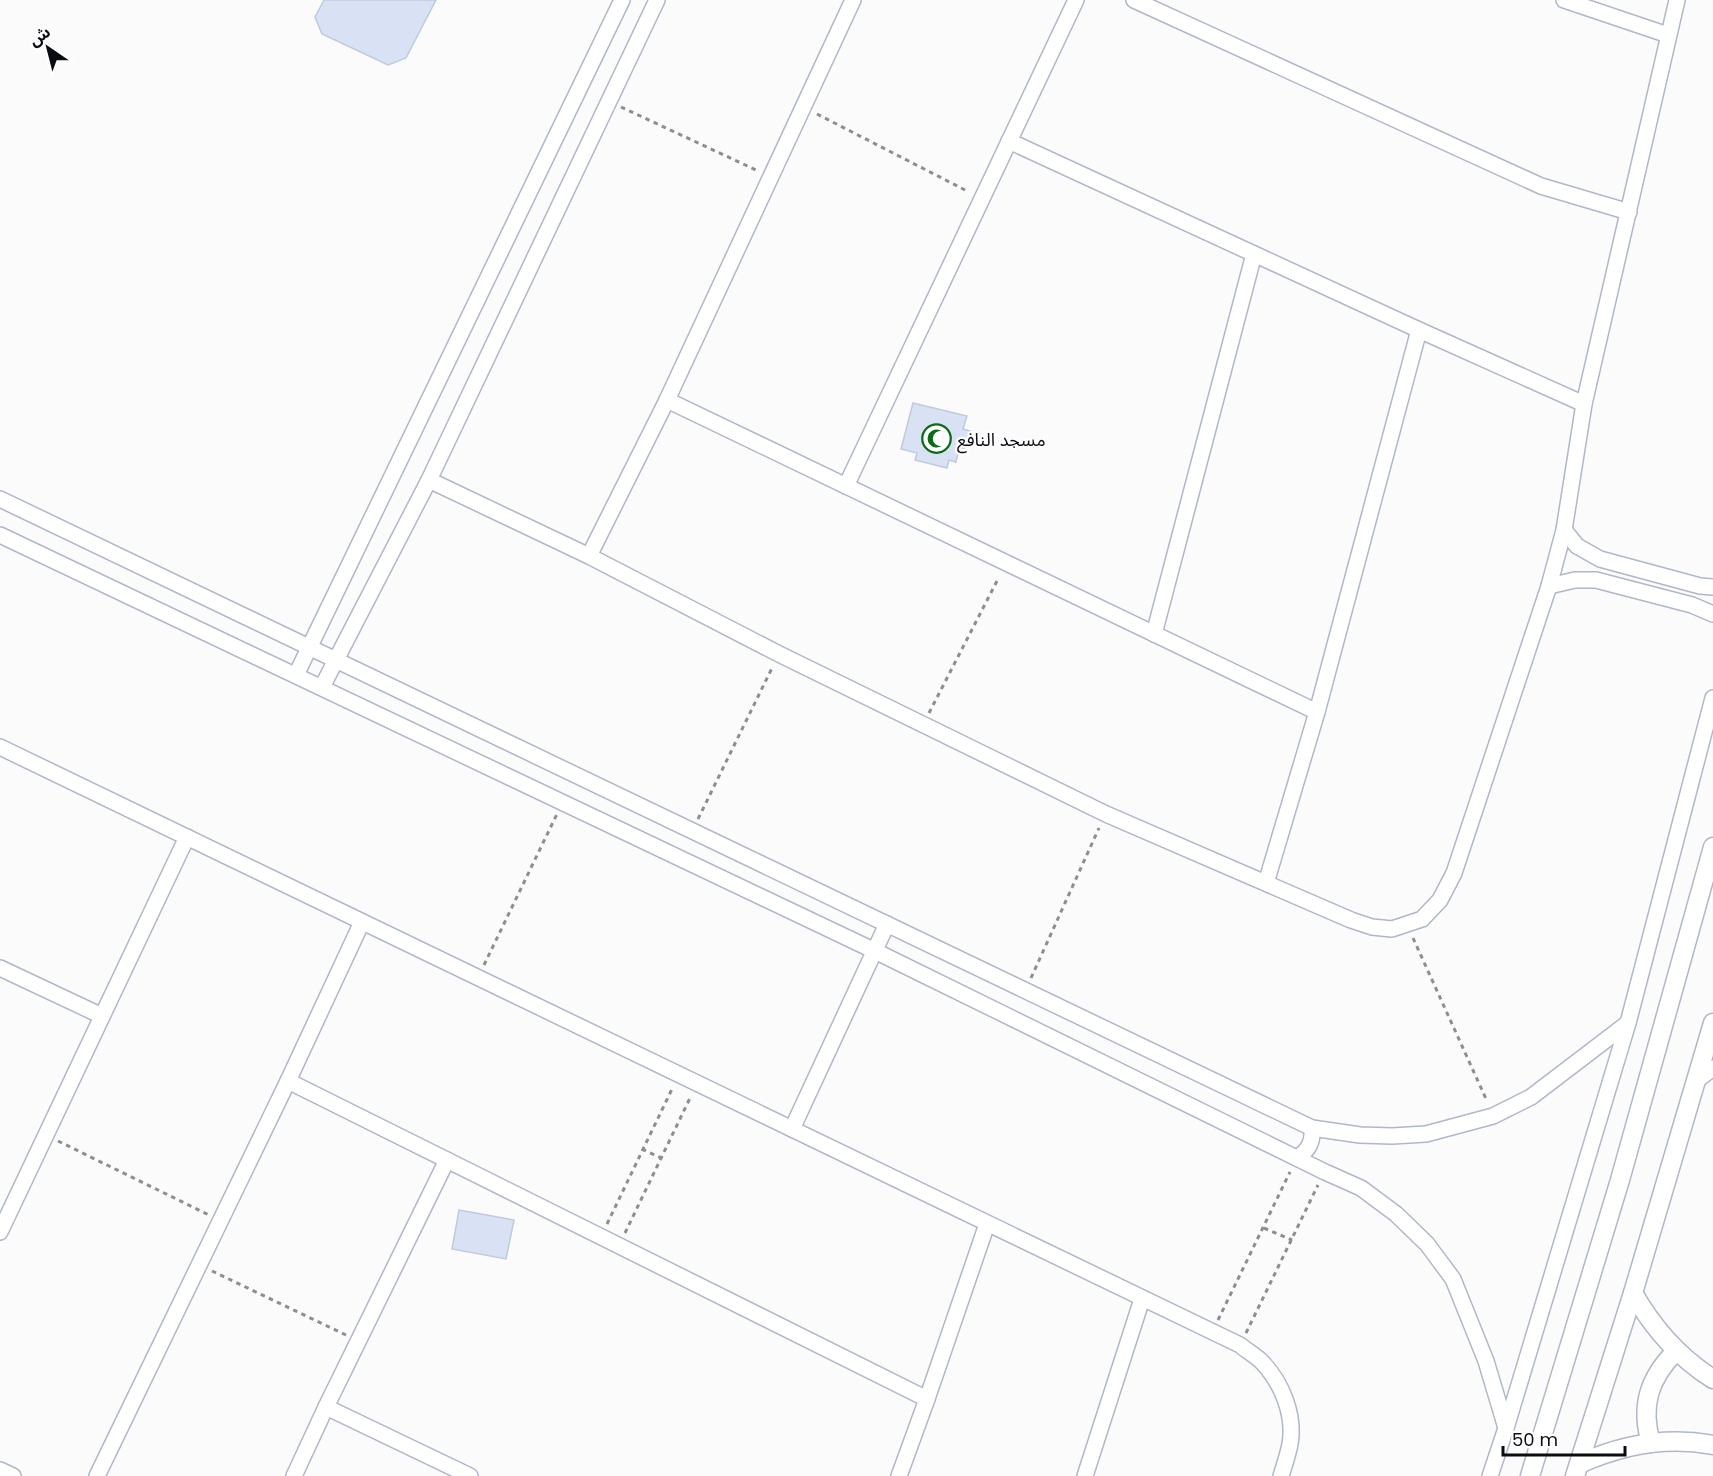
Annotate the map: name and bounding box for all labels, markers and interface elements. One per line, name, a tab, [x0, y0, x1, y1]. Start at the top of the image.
north arrow	[18, 18, 78, 78]
text: ش	[24, 20, 55, 52]
mosque icon: مسجد النافع	[920, 423, 952, 455]
place label: مسجد النافع	[957, 427, 1046, 454]
scale bar	[1503, 1419, 1624, 1457]
text: 50 m	[1512, 1427, 1558, 1452]

